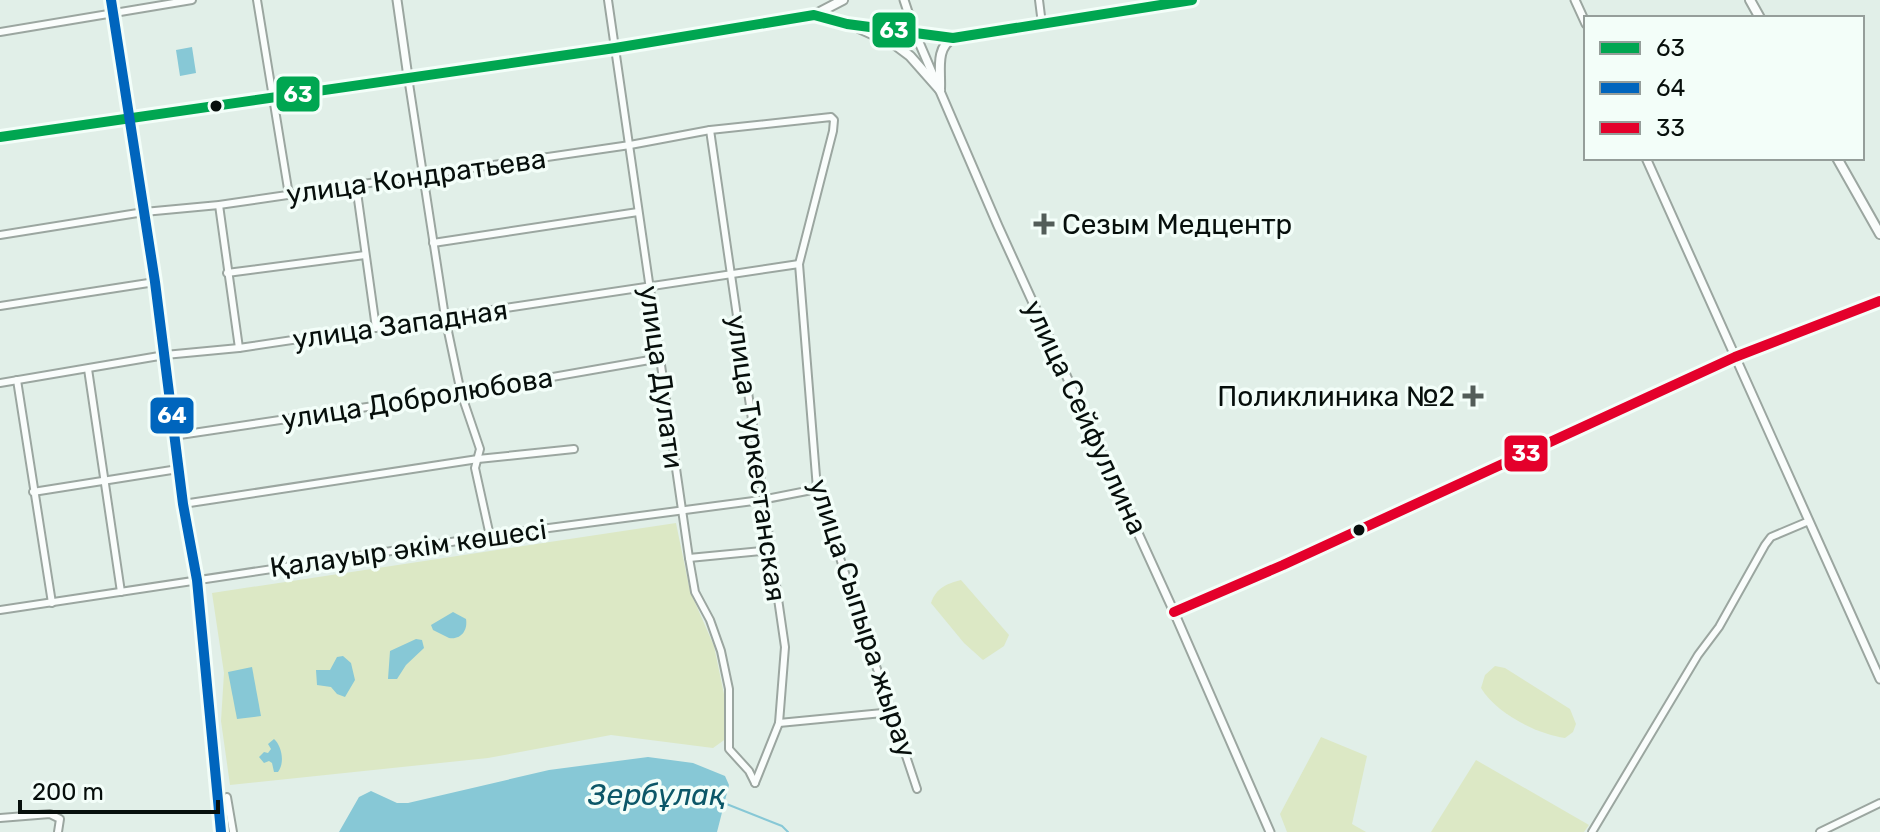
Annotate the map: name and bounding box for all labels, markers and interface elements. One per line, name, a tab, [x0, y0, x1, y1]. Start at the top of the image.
line badge: 63	[871, 11, 917, 49]
legend	[1584, 16, 1864, 160]
text: 63	[880, 17, 908, 44]
text: 63	[1656, 34, 1685, 62]
text: 64	[1656, 74, 1685, 102]
line badge: 63	[275, 75, 321, 113]
text: 63	[284, 81, 312, 108]
unlabelled marker	[208, 98, 224, 114]
text: 33	[1656, 114, 1685, 142]
street label: улица Кондратьева	[284, 142, 548, 211]
place label: Сезым Медцентр	[1062, 208, 1292, 241]
marker: Сезым Медцентр	[1033, 213, 1055, 235]
street label: улица Дулати	[632, 283, 691, 471]
street label: улица Западная	[290, 293, 510, 356]
street label: улица Сейфуллина	[1017, 295, 1154, 540]
street label: улица Туркестанская	[720, 313, 793, 604]
street label: улица Добролюбова	[279, 361, 555, 436]
place label: Поликлиника №2	[1217, 380, 1455, 413]
marker: Поликлиника №2	[1462, 385, 1484, 407]
line badge: 64	[149, 396, 195, 435]
text: 64	[157, 402, 187, 429]
line badge: 33	[1503, 434, 1549, 473]
text: 33	[1512, 440, 1541, 467]
street label: улица Сыпыра жырау	[802, 475, 923, 762]
street label: Қалауыр әкім көшесі	[268, 513, 549, 584]
unlabelled marker	[1351, 522, 1367, 538]
scale bar	[20, 764, 218, 814]
water label: Зербұлақ	[587, 777, 726, 813]
text: 200 m	[32, 778, 104, 806]

